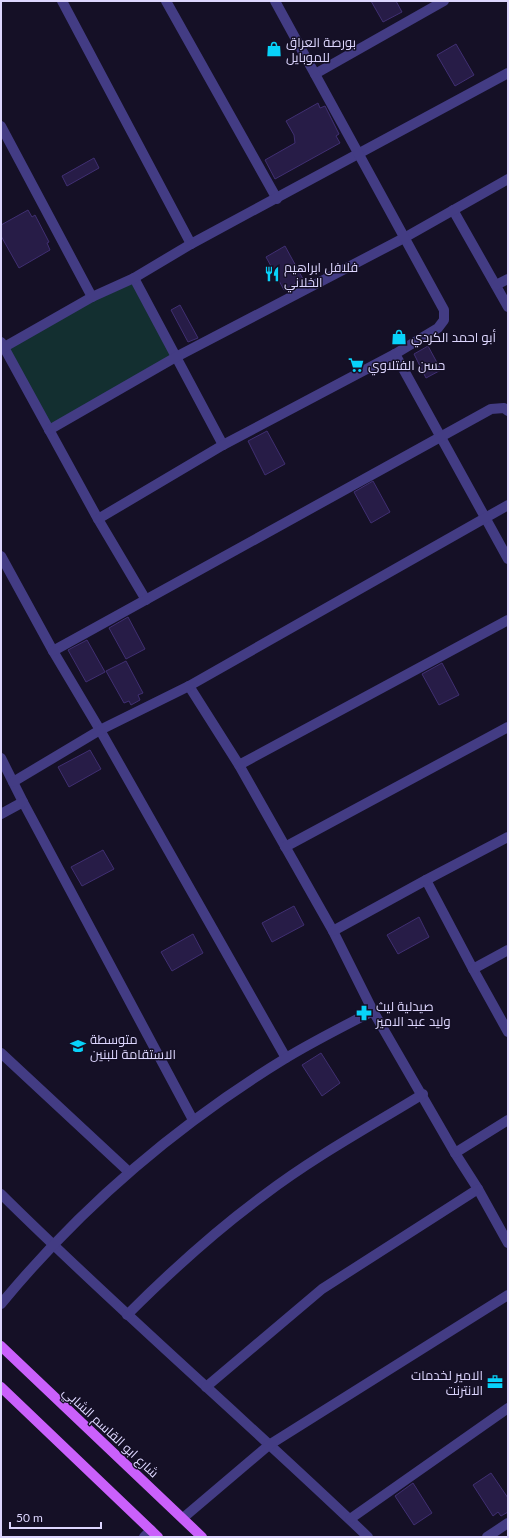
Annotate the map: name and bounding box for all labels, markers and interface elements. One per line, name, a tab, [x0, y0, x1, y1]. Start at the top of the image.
place label: بورصة العراق للموبايل	[286, 34, 356, 65]
shop icon: بورصة العراق للموبايل	[265, 40, 283, 58]
place label: فلافل ابراهيم الخلاني	[284, 259, 358, 293]
restaurant icon: فلافل ابراهيم الخلاني	[263, 265, 281, 283]
shop icon: أبو احمد الكردي	[390, 328, 408, 346]
place label: أبو احمد الكردي	[411, 329, 497, 348]
supermarket icon: حسن الفتلاوي	[347, 356, 365, 374]
place label: حسن الفتلاوي	[368, 357, 445, 376]
place label: صيدلية ليث وليد عبد الامير	[375, 998, 451, 1029]
pharmacy icon: صيدلية ليث وليد عبد الامير	[355, 1004, 373, 1022]
place label: متوسطة الاستقامة للبنين	[90, 1031, 176, 1062]
school or university icon: متوسطة الاستقامة للبنين	[69, 1037, 87, 1055]
place label: الامير لخدمات الانترنت	[411, 1367, 483, 1398]
office icon: الامير لخدمات الانترنت	[486, 1373, 504, 1391]
street label: شارع ابو القاسم الشابي	[58, 1383, 162, 1483]
scale bar	[10, 1504, 101, 1530]
text: 50 m	[16, 1510, 43, 1525]

